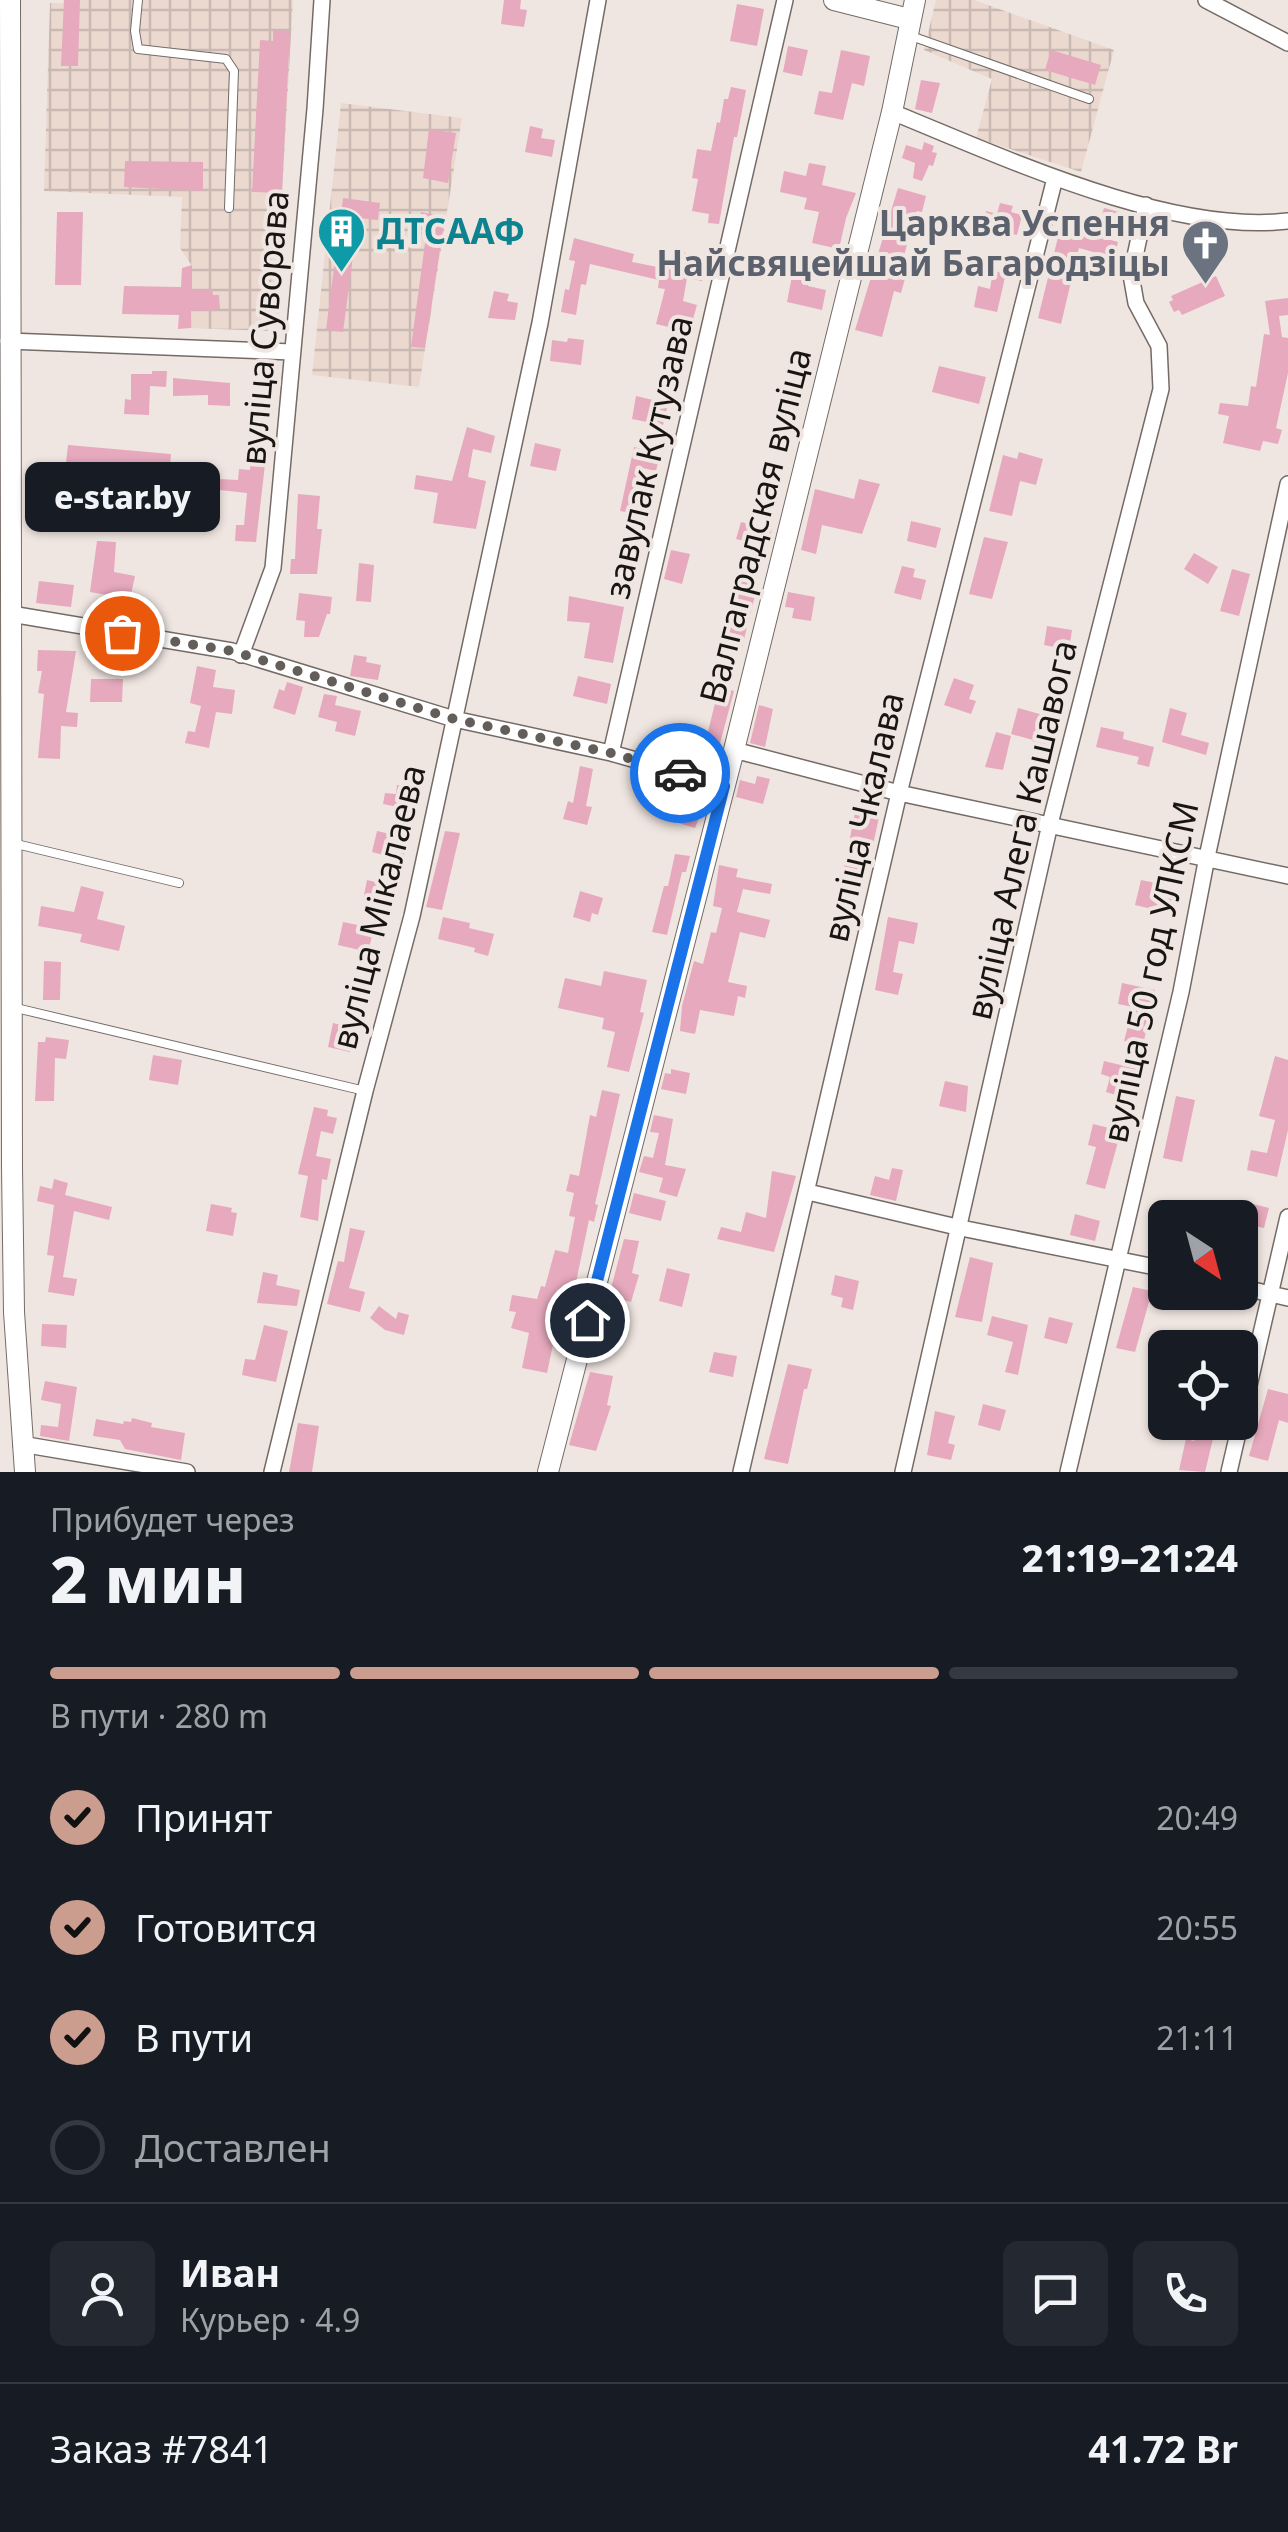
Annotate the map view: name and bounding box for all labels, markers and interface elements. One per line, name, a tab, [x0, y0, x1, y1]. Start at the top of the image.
street label: вуліца Суворава	[228, 188, 299, 467]
place label: Царква Успення Найсвяцейшай Багародзіцы	[656, 199, 1170, 286]
building icon: ДТСААФ	[316, 206, 368, 274]
place label: ДТСААФ	[377, 207, 525, 254]
church icon: Царква Успення Найсвяцейшай Багародзіцы	[1179, 218, 1231, 286]
street label: завулак Кутузава	[592, 311, 703, 603]
street label: Валгаградская вуліца	[688, 343, 821, 708]
callout: e-star.by	[24, 463, 220, 533]
text: e-star.by	[54, 475, 191, 518]
pin	[80, 591, 165, 676]
icon: bag	[95, 606, 150, 661]
street label: вуліца Алега Кашавога	[954, 635, 1087, 1024]
street label: вуліца Чкалава	[811, 687, 914, 946]
courier	[630, 723, 730, 823]
icon: car	[653, 746, 708, 801]
street label: вуліца Мікалаева	[319, 759, 436, 1054]
street label: вуліца 50 год УЛКСМ	[1090, 797, 1209, 1147]
north arrow	[1148, 1200, 1258, 1310]
map controls	[1148, 1200, 1258, 1440]
pin	[545, 1278, 630, 1363]
icon: home	[560, 1293, 615, 1348]
button: locate	[1148, 1330, 1258, 1440]
text: Прибудет через	[50, 1498, 295, 1541]
text: 21:19–21:24	[1022, 1531, 1238, 1583]
text: 2 мин	[50, 1534, 246, 1622]
text: В пути · 280 m	[50, 1694, 268, 1737]
icon: check	[50, 1790, 105, 1845]
text: Принят	[135, 1791, 272, 1843]
text: 20:49	[1156, 1796, 1238, 1839]
icon: check	[50, 1900, 105, 1955]
text: Готовится	[135, 1901, 317, 1953]
text: 20:55	[1156, 1906, 1238, 1949]
icon: check	[50, 2010, 105, 2065]
text: В пути	[135, 2011, 253, 2063]
text: 21:11	[1156, 2016, 1238, 2059]
text: Доставлен	[135, 2121, 331, 2173]
button: person	[50, 2241, 155, 2346]
button: chat	[1003, 2241, 1108, 2346]
button: phone	[1133, 2241, 1238, 2346]
text: Иван	[180, 2246, 280, 2298]
text: Курьер · 4.9	[180, 2298, 360, 2341]
text: Заказ #7841	[50, 2422, 274, 2474]
text: 41.72 Br	[1088, 2422, 1238, 2474]

